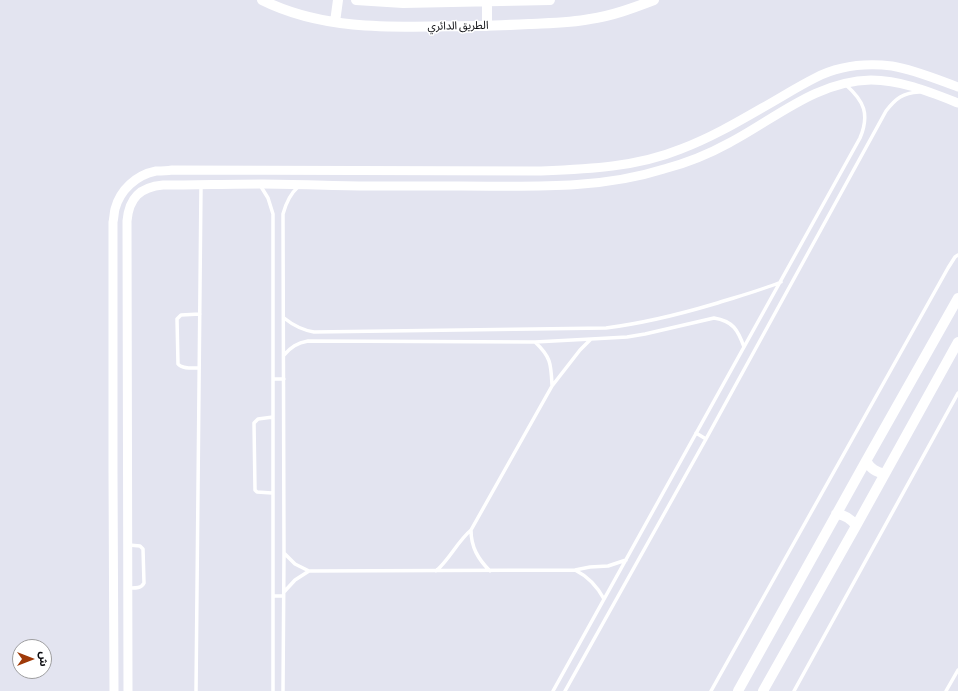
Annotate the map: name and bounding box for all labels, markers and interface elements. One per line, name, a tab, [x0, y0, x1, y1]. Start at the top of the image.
street label: الطريق الدائري	[427, 19, 489, 33]
north arrow	[12, 639, 52, 679]
text: ش	[38, 651, 49, 667]

